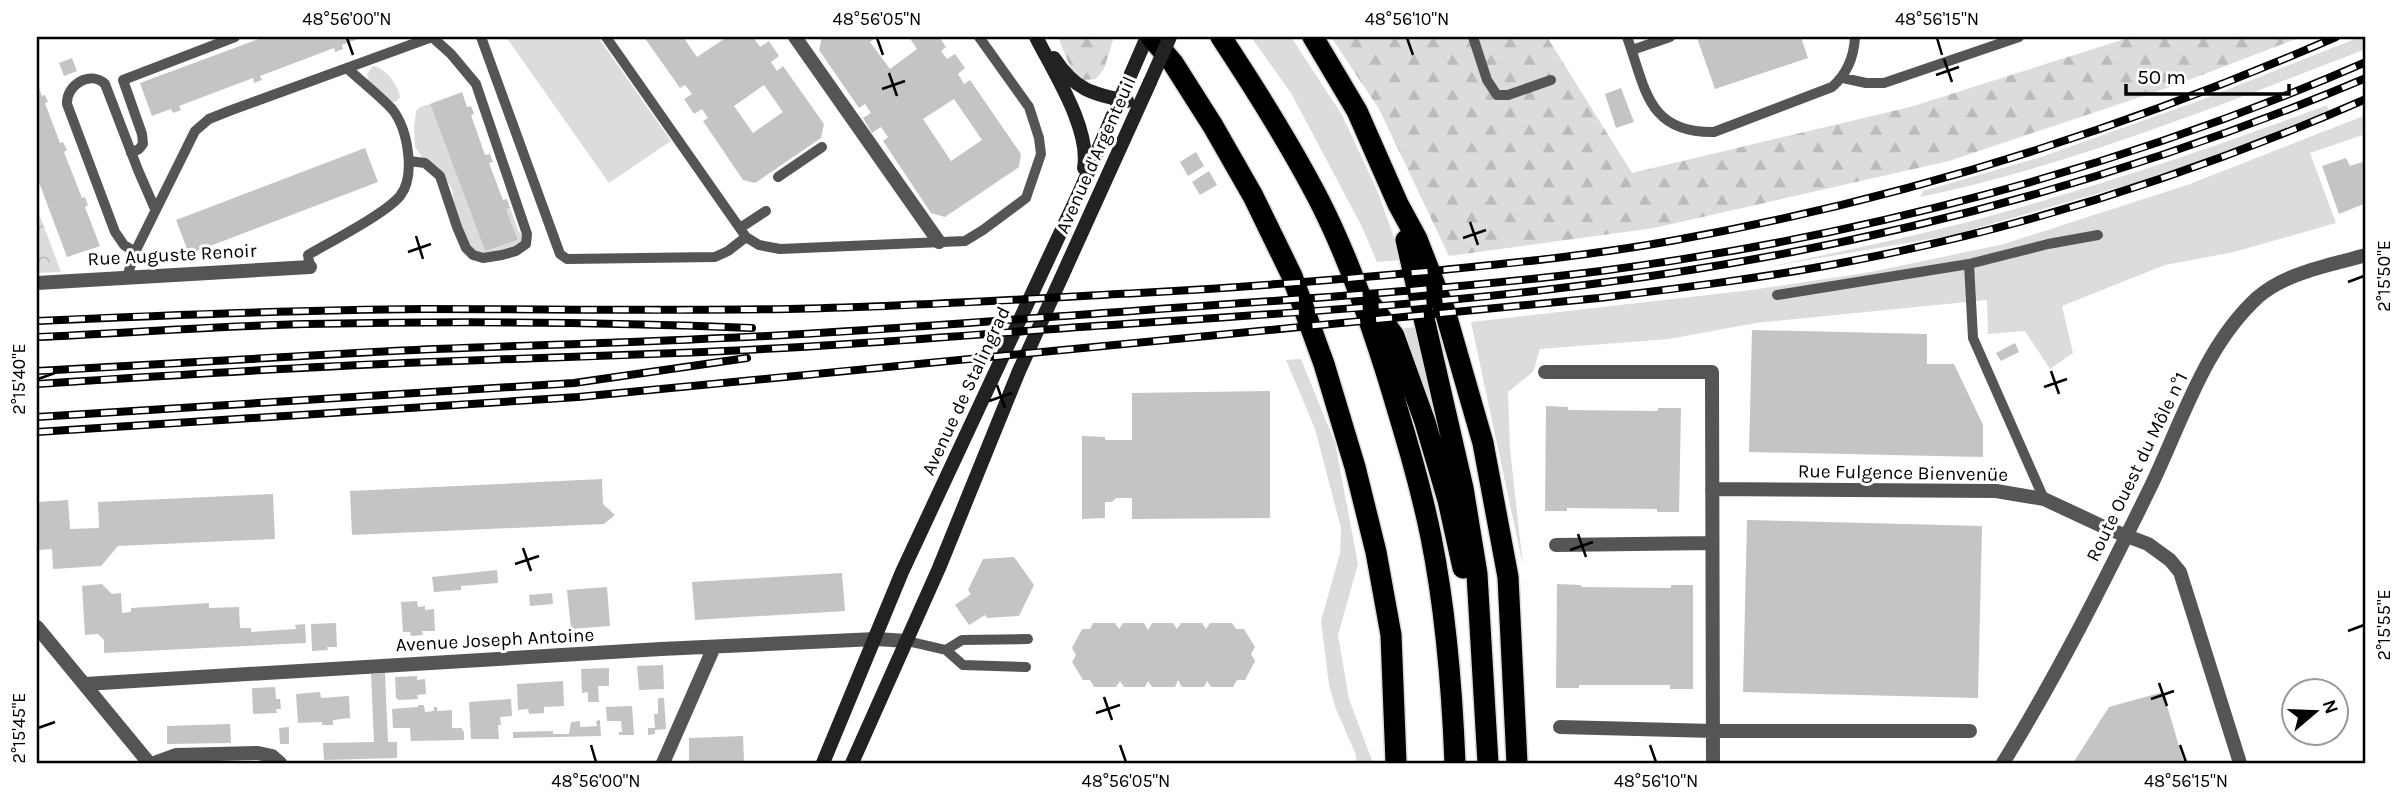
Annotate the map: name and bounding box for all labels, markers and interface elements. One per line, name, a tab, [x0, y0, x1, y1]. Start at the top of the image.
text: 48°56'00"N	[302, 8, 392, 30]
text: 48°56'05"N	[833, 8, 921, 30]
text: 48°56'10"N	[1365, 8, 1449, 30]
text: 48°56'15"N	[1895, 8, 1979, 30]
scale bar	[2126, 52, 2289, 96]
text: 50 m	[2137, 65, 2186, 89]
street label: Avenue d'Argenteuil	[1051, 73, 1141, 237]
street label: Rue Auguste Renoir	[87, 240, 257, 270]
text: 2°15'50"E	[2373, 240, 2395, 312]
street label: Avenue de Stalingrad	[917, 303, 1015, 479]
text: 2°15'40"E	[8, 343, 30, 415]
street label: Route Ouest du Môle n°1	[2082, 369, 2192, 565]
street label: Rue Fulgence Bienvenüe	[1798, 460, 2008, 486]
text: 2°15'55"E	[2373, 589, 2395, 661]
street label: Avenue Joseph Antoine	[395, 624, 595, 656]
north arrow	[2280, 678, 2350, 748]
text: 2°15'45"E	[8, 693, 30, 763]
text: N	[2318, 697, 2343, 717]
text: 48°56'00"N	[551, 770, 641, 792]
text: 48°56'05"N	[1082, 770, 1170, 792]
text: 48°56'10"N	[1614, 770, 1698, 792]
text: 48°56'15"N	[2144, 770, 2228, 792]

